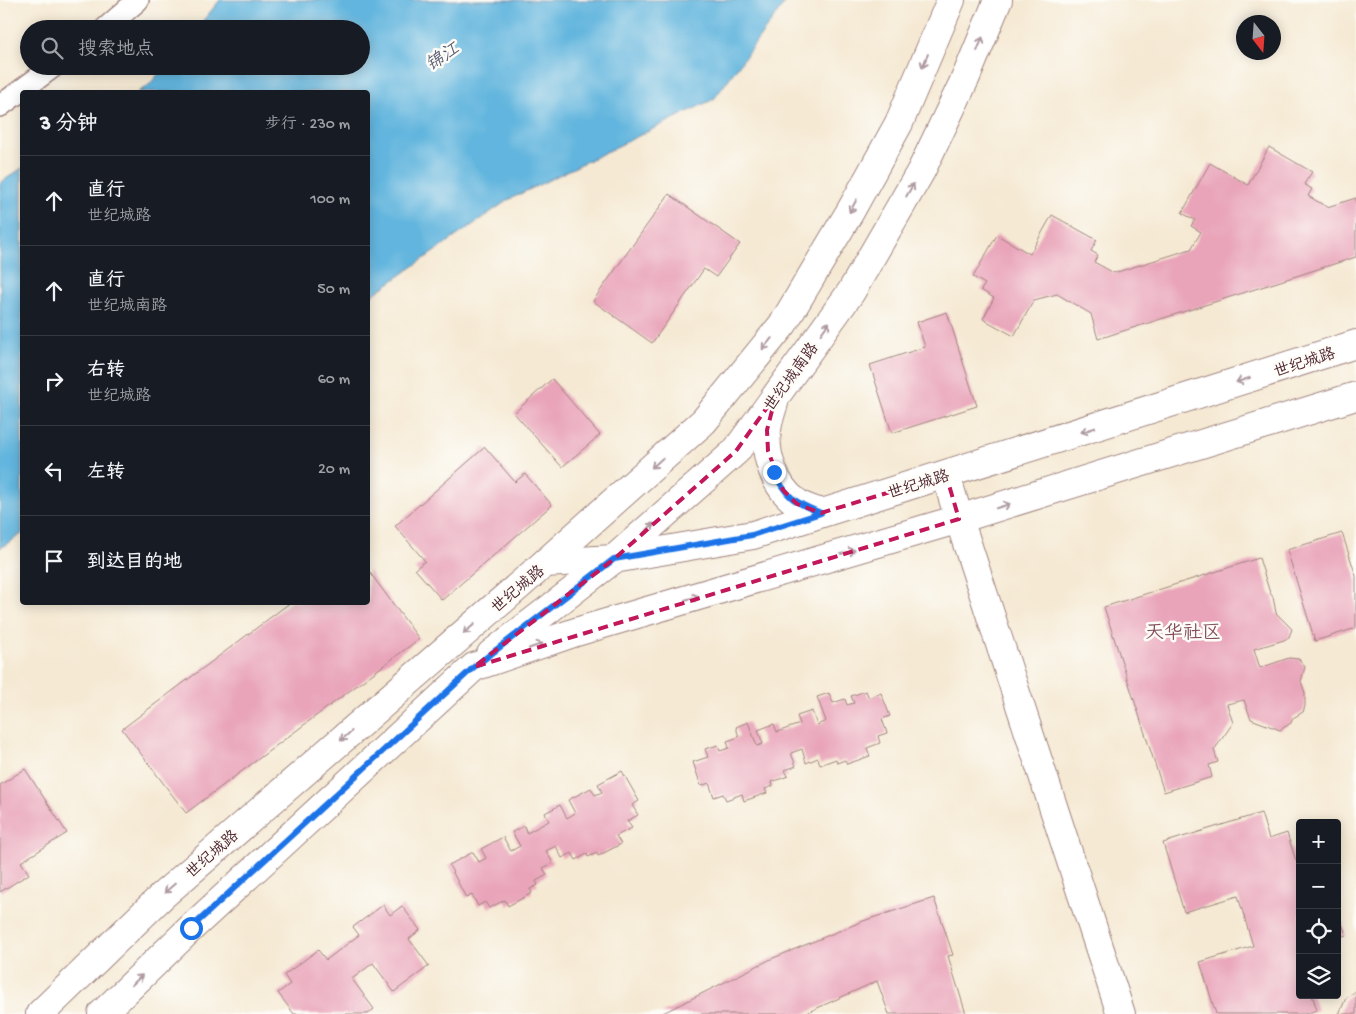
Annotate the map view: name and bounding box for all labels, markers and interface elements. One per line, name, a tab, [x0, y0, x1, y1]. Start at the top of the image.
north arrow	[1236, 15, 1281, 60]
search box	[20, 20, 370, 75]
icon: search	[38, 34, 66, 62]
one-way arrow	[975, 37, 985, 52]
water label: 锦江	[422, 38, 465, 77]
text: 搜索地点	[78, 39, 154, 62]
one-way arrow	[920, 53, 930, 68]
text: 3 分钟	[40, 113, 98, 138]
text: 步行 · 230 m	[265, 116, 350, 135]
text: 直行	[87, 180, 125, 203]
one-way arrow	[905, 184, 915, 198]
icon: ahead	[40, 187, 68, 215]
text: 100 m	[310, 191, 350, 210]
one-way arrow	[848, 199, 858, 214]
text: 世纪城路	[87, 208, 151, 227]
text: 直行	[87, 270, 125, 293]
icon: ahead	[40, 277, 68, 305]
text: 50 m	[317, 281, 350, 300]
text: 世纪城南路	[87, 298, 167, 317]
one-way arrow	[819, 322, 830, 335]
one-way arrow	[761, 337, 772, 350]
street label: 世纪城南路	[760, 339, 824, 416]
street label: 世纪城路	[1271, 344, 1338, 383]
text: 右转	[87, 360, 125, 383]
icon: right	[40, 367, 68, 395]
text: 60 m	[318, 371, 350, 390]
one-way arrow	[1235, 376, 1251, 386]
text: 世纪城路	[87, 388, 151, 407]
one-way arrow	[1080, 425, 1096, 435]
icon: left	[40, 457, 68, 485]
one-way arrow	[650, 457, 663, 469]
text: 20 m	[318, 461, 350, 480]
route end	[763, 461, 786, 484]
text: 左转	[87, 462, 125, 485]
street label: 世纪城路	[885, 466, 952, 505]
one-way arrow	[995, 500, 1011, 510]
one-way arrow	[642, 523, 655, 534]
icon: arrive	[40, 547, 68, 575]
one-way arrow	[839, 547, 855, 557]
text: 到达目的地	[87, 552, 182, 575]
street label: 世纪城路	[487, 561, 550, 619]
one-way arrow	[683, 593, 699, 603]
district label: 天华社区	[1145, 622, 1221, 646]
one-way arrow	[462, 624, 475, 635]
one-way arrow	[528, 641, 544, 650]
one-way arrow	[340, 730, 353, 741]
map controls	[1296, 819, 1341, 999]
button: +	[1296, 819, 1341, 864]
street label: 世纪城路	[182, 826, 244, 884]
button: −	[1296, 864, 1341, 909]
one-way arrow	[164, 882, 177, 894]
button: locate	[1296, 909, 1341, 954]
route start	[180, 917, 203, 940]
button: layers	[1296, 954, 1341, 999]
one-way arrow	[131, 974, 143, 986]

